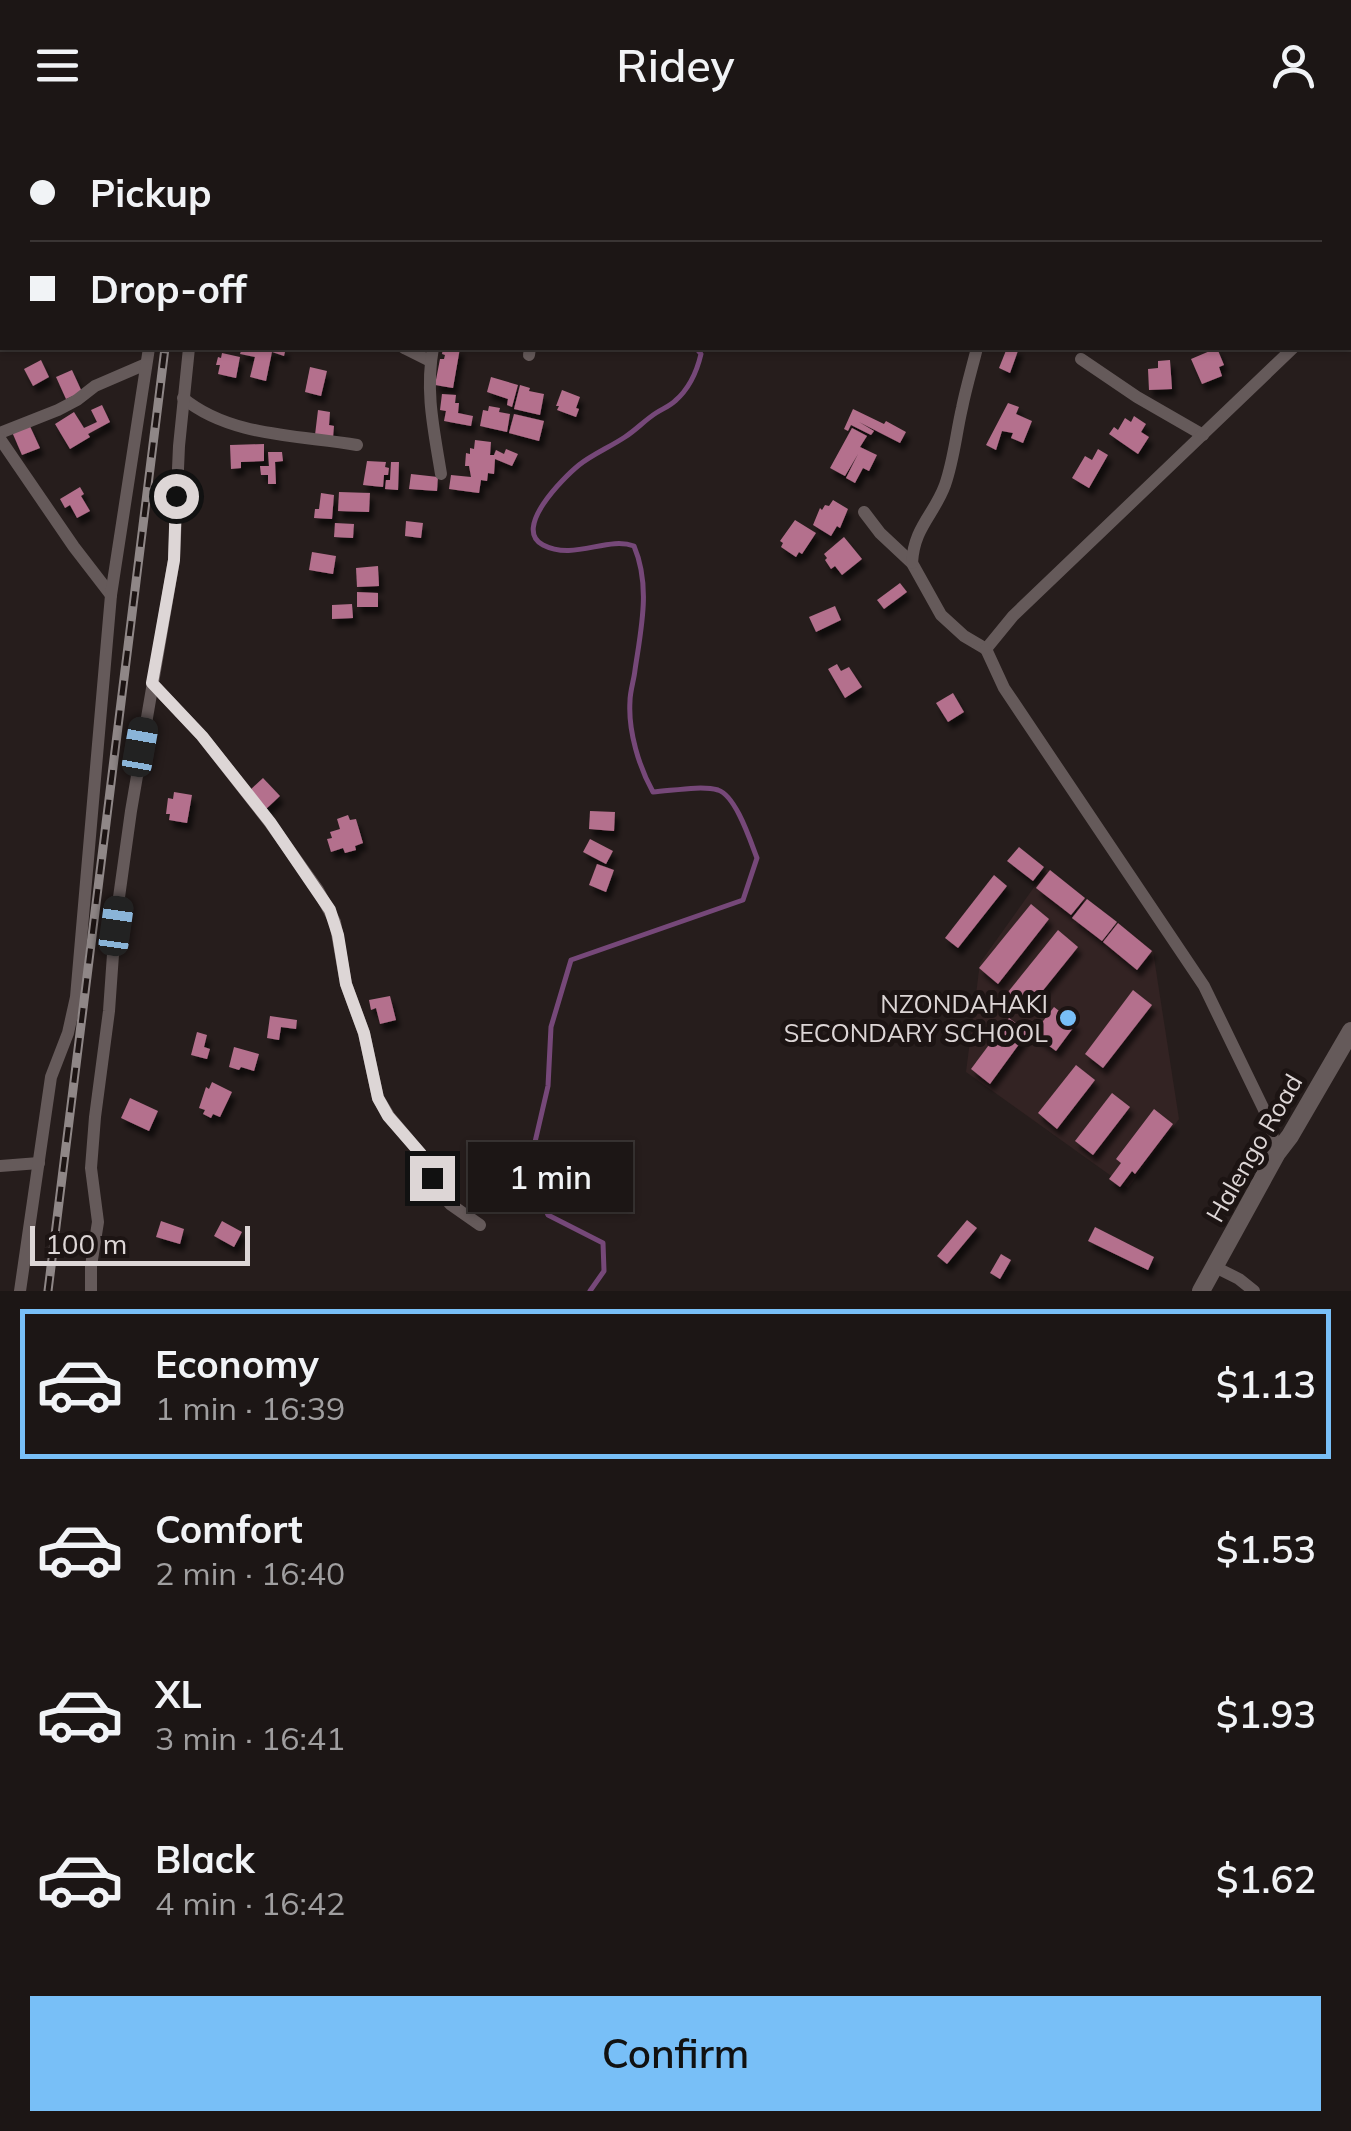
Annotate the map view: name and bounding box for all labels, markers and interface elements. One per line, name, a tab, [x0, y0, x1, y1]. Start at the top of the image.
text: Ridey	[616, 37, 735, 93]
icon: menu	[30, 38, 85, 93]
icon: person	[1266, 38, 1321, 93]
text: Pickup	[90, 169, 212, 217]
text: Drop-off	[90, 265, 247, 313]
route start	[154, 474, 199, 519]
car	[120, 715, 160, 779]
car	[97, 894, 135, 958]
place label: NZONDAHAKI SECONDARY SCHOOL	[784, 988, 1048, 1048]
marker: NZONDAHAKI SECONDARY SCHOOL	[1057, 1007, 1079, 1029]
street label: Halengo Road	[1199, 1068, 1308, 1227]
callout: 1 min	[467, 1143, 632, 1213]
route end	[410, 1156, 455, 1201]
text: 1 min	[509, 1157, 592, 1197]
scale bar	[30, 1221, 250, 1266]
text: 100 m	[45, 1226, 127, 1261]
icon: car	[35, 1339, 125, 1429]
text: Economy	[155, 1340, 319, 1388]
text: $1.13	[1216, 1360, 1316, 1408]
text: 1 min · 16:39	[155, 1388, 345, 1428]
icon: car	[35, 1504, 125, 1594]
text: Comfort	[155, 1505, 303, 1553]
text: $1.53	[1216, 1525, 1316, 1573]
text: 2 min · 16:40	[155, 1553, 345, 1593]
icon: car	[35, 1669, 125, 1759]
text: XL	[155, 1670, 202, 1718]
text: $1.93	[1216, 1690, 1316, 1738]
text: 3 min · 16:41	[155, 1718, 345, 1758]
icon: car	[35, 1834, 125, 1924]
text: Black	[155, 1835, 255, 1883]
text: $1.62	[1216, 1855, 1316, 1903]
text: 4 min · 16:42	[155, 1883, 345, 1923]
button: Confirm	[30, 1996, 1321, 2111]

